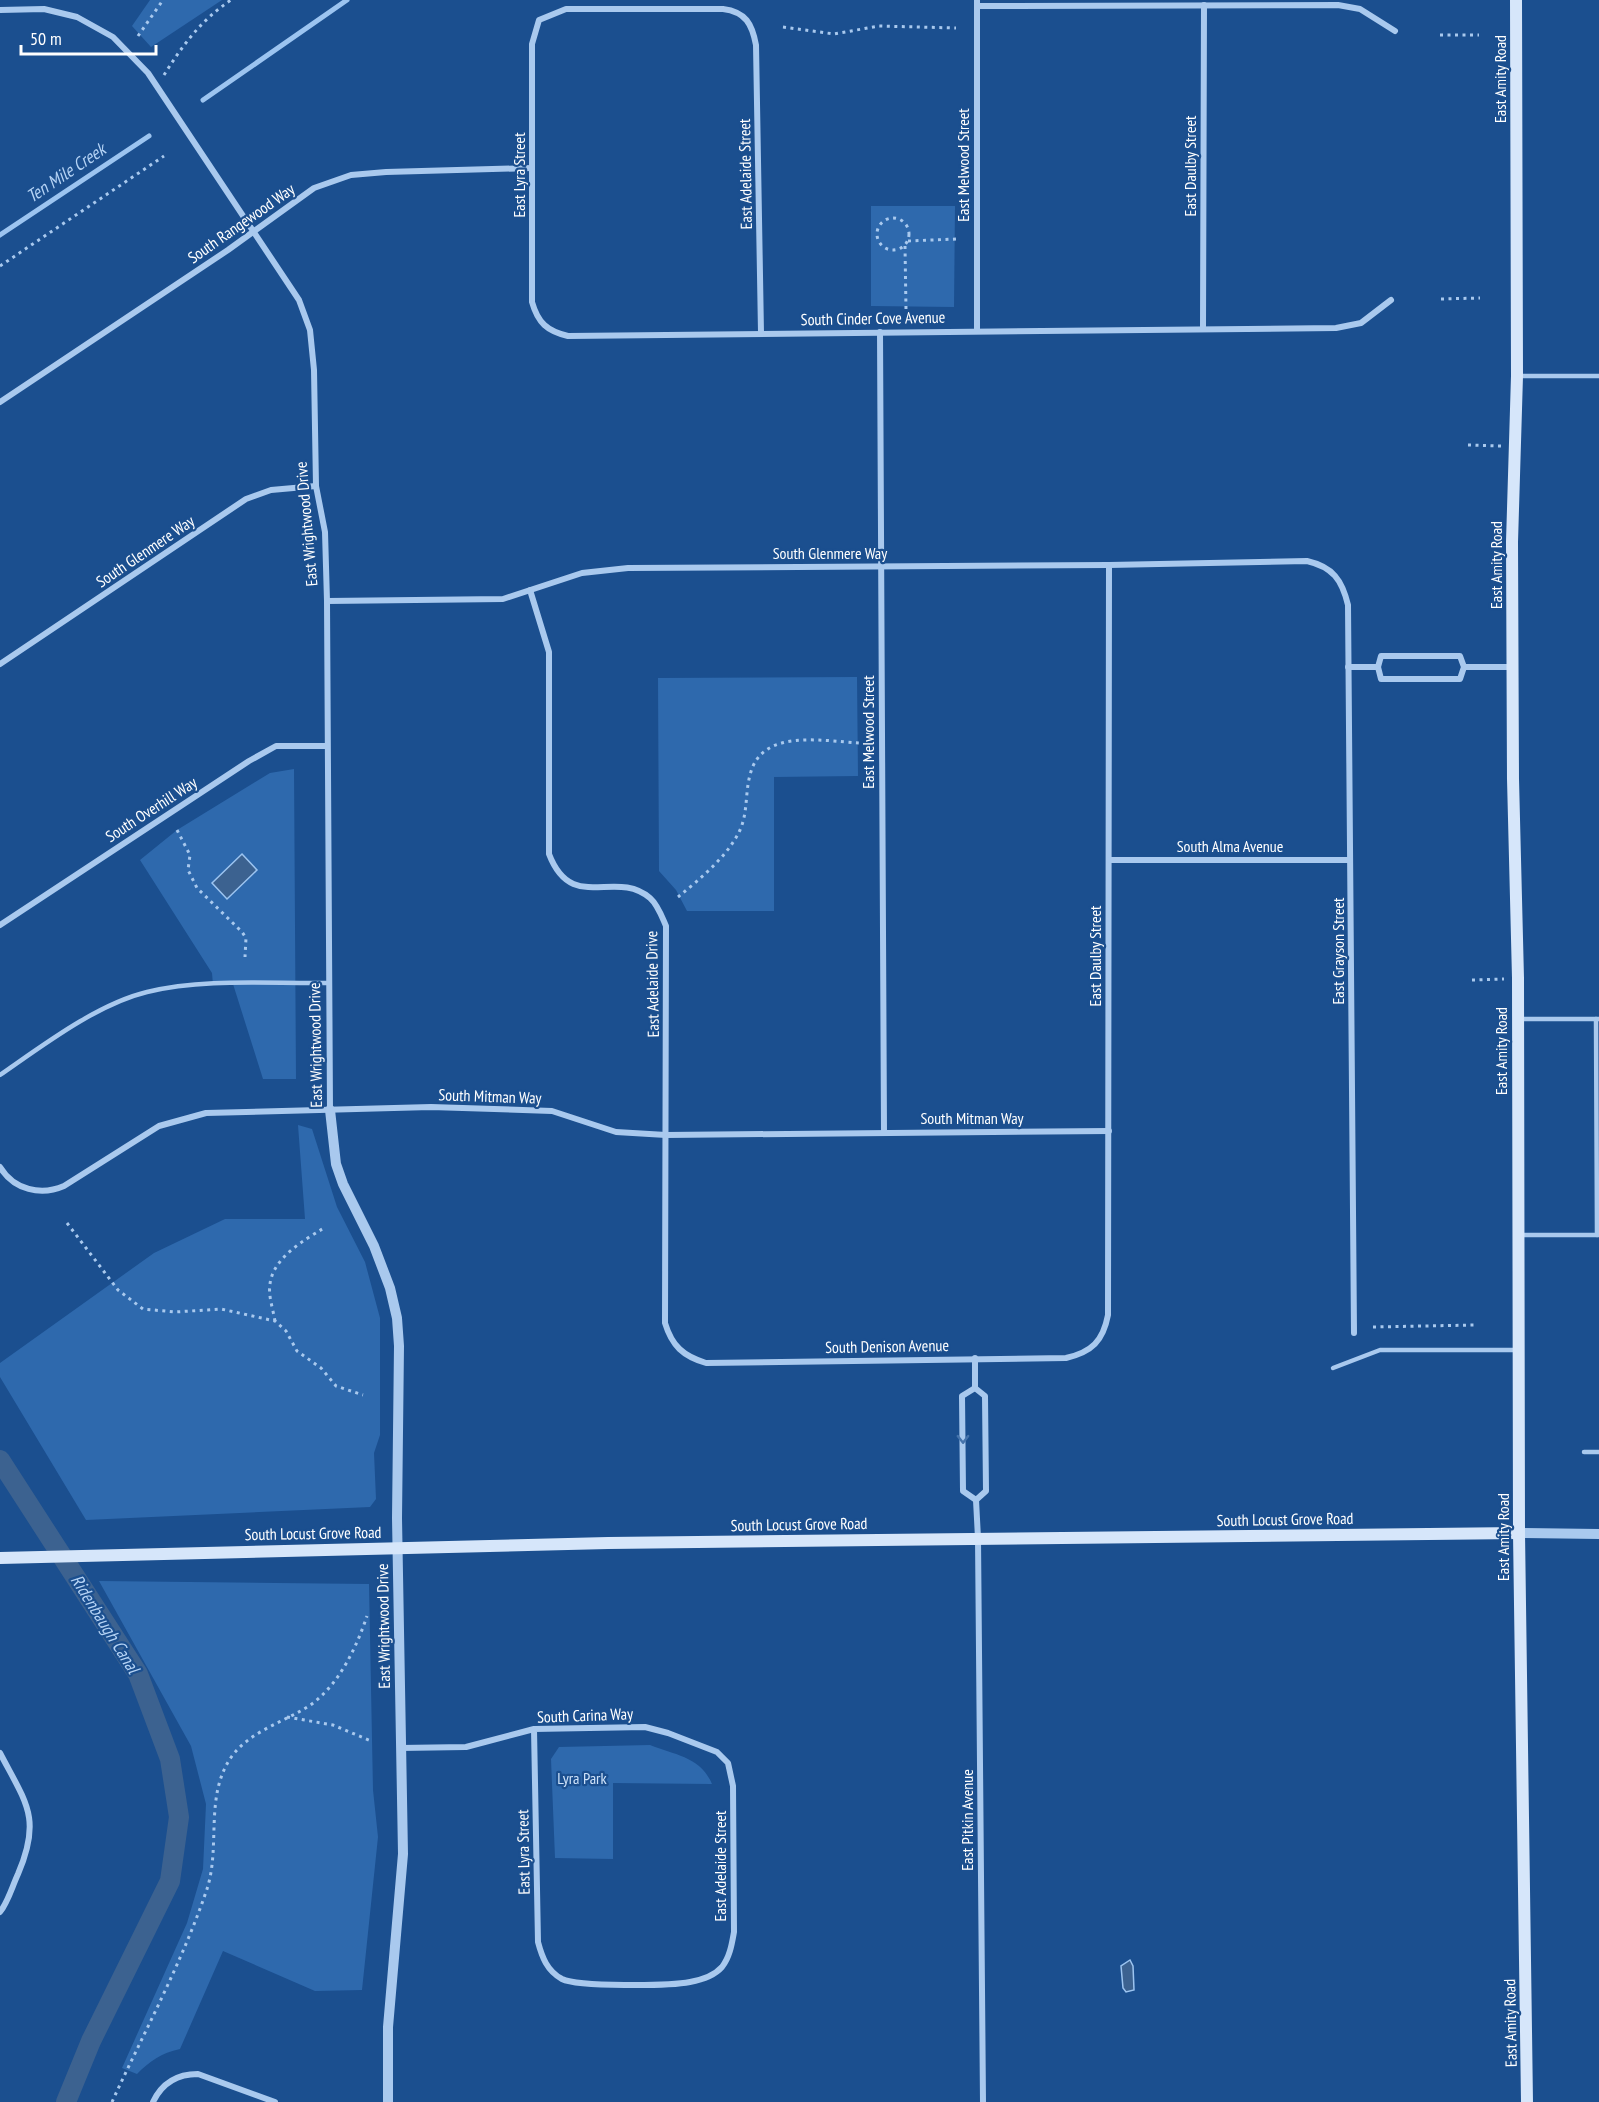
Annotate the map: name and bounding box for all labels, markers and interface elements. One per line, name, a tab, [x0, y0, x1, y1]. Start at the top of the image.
scale bar	[21, 18, 156, 56]
text: 50 m	[30, 27, 62, 50]
street label: East Amity Road	[1490, 35, 1510, 123]
street label: East Melwood Street	[953, 108, 973, 222]
street label: East Daulby Street	[1180, 115, 1200, 216]
street label: East Adelaide Street	[734, 118, 756, 230]
street label: East Lyra Street	[509, 132, 529, 218]
water label: Ten Mile Creek	[22, 137, 111, 208]
street label: South Rangewood Way	[184, 179, 298, 267]
street label: South Cinder Cove Avenue	[801, 307, 945, 329]
street label: East Wrightwood Drive	[291, 461, 321, 587]
street label: South Glenmere Way	[92, 511, 198, 591]
street label: East Amity Road	[1486, 521, 1506, 609]
street label: South Glenmere Way	[773, 543, 887, 563]
street label: East Melwood Street	[858, 675, 878, 789]
street label: South Overhill Way	[101, 772, 201, 846]
street label: South Alma Avenue	[1177, 836, 1283, 856]
street label: East Grayson Street	[1328, 897, 1348, 1005]
street label: East Daulby Street	[1085, 905, 1105, 1006]
street label: East Adelaide Drive	[641, 930, 663, 1038]
street label: East Wrightwood Drive	[304, 982, 326, 1108]
street label: East Amity Road	[1491, 1007, 1511, 1095]
street label: South Mitman Way	[438, 1084, 542, 1108]
street label: South Mitman Way	[920, 1108, 1024, 1128]
street label: South Denison Avenue	[825, 1335, 949, 1357]
one-way arrow	[956, 1435, 969, 1444]
street label: East Amity Road	[1493, 1493, 1513, 1581]
street label: South Locust Grove Road	[1216, 1508, 1354, 1530]
street label: South Locust Grove Road	[730, 1513, 868, 1535]
street label: South Locust Grove Road	[244, 1522, 382, 1544]
street label: East Wrightwood Drive	[372, 1563, 394, 1689]
water label: Ridenbaugh Canal	[66, 1570, 146, 1679]
street label: South Carina Way	[537, 1703, 633, 1727]
park label: Lyra Park	[557, 1768, 607, 1788]
street label: East Pitkin Avenue	[957, 1769, 977, 1871]
street label: East Lyra Street	[512, 1809, 534, 1895]
street label: East Adelaide Street	[710, 1810, 730, 1921]
street label: East Amity Road	[1499, 1979, 1521, 2067]

